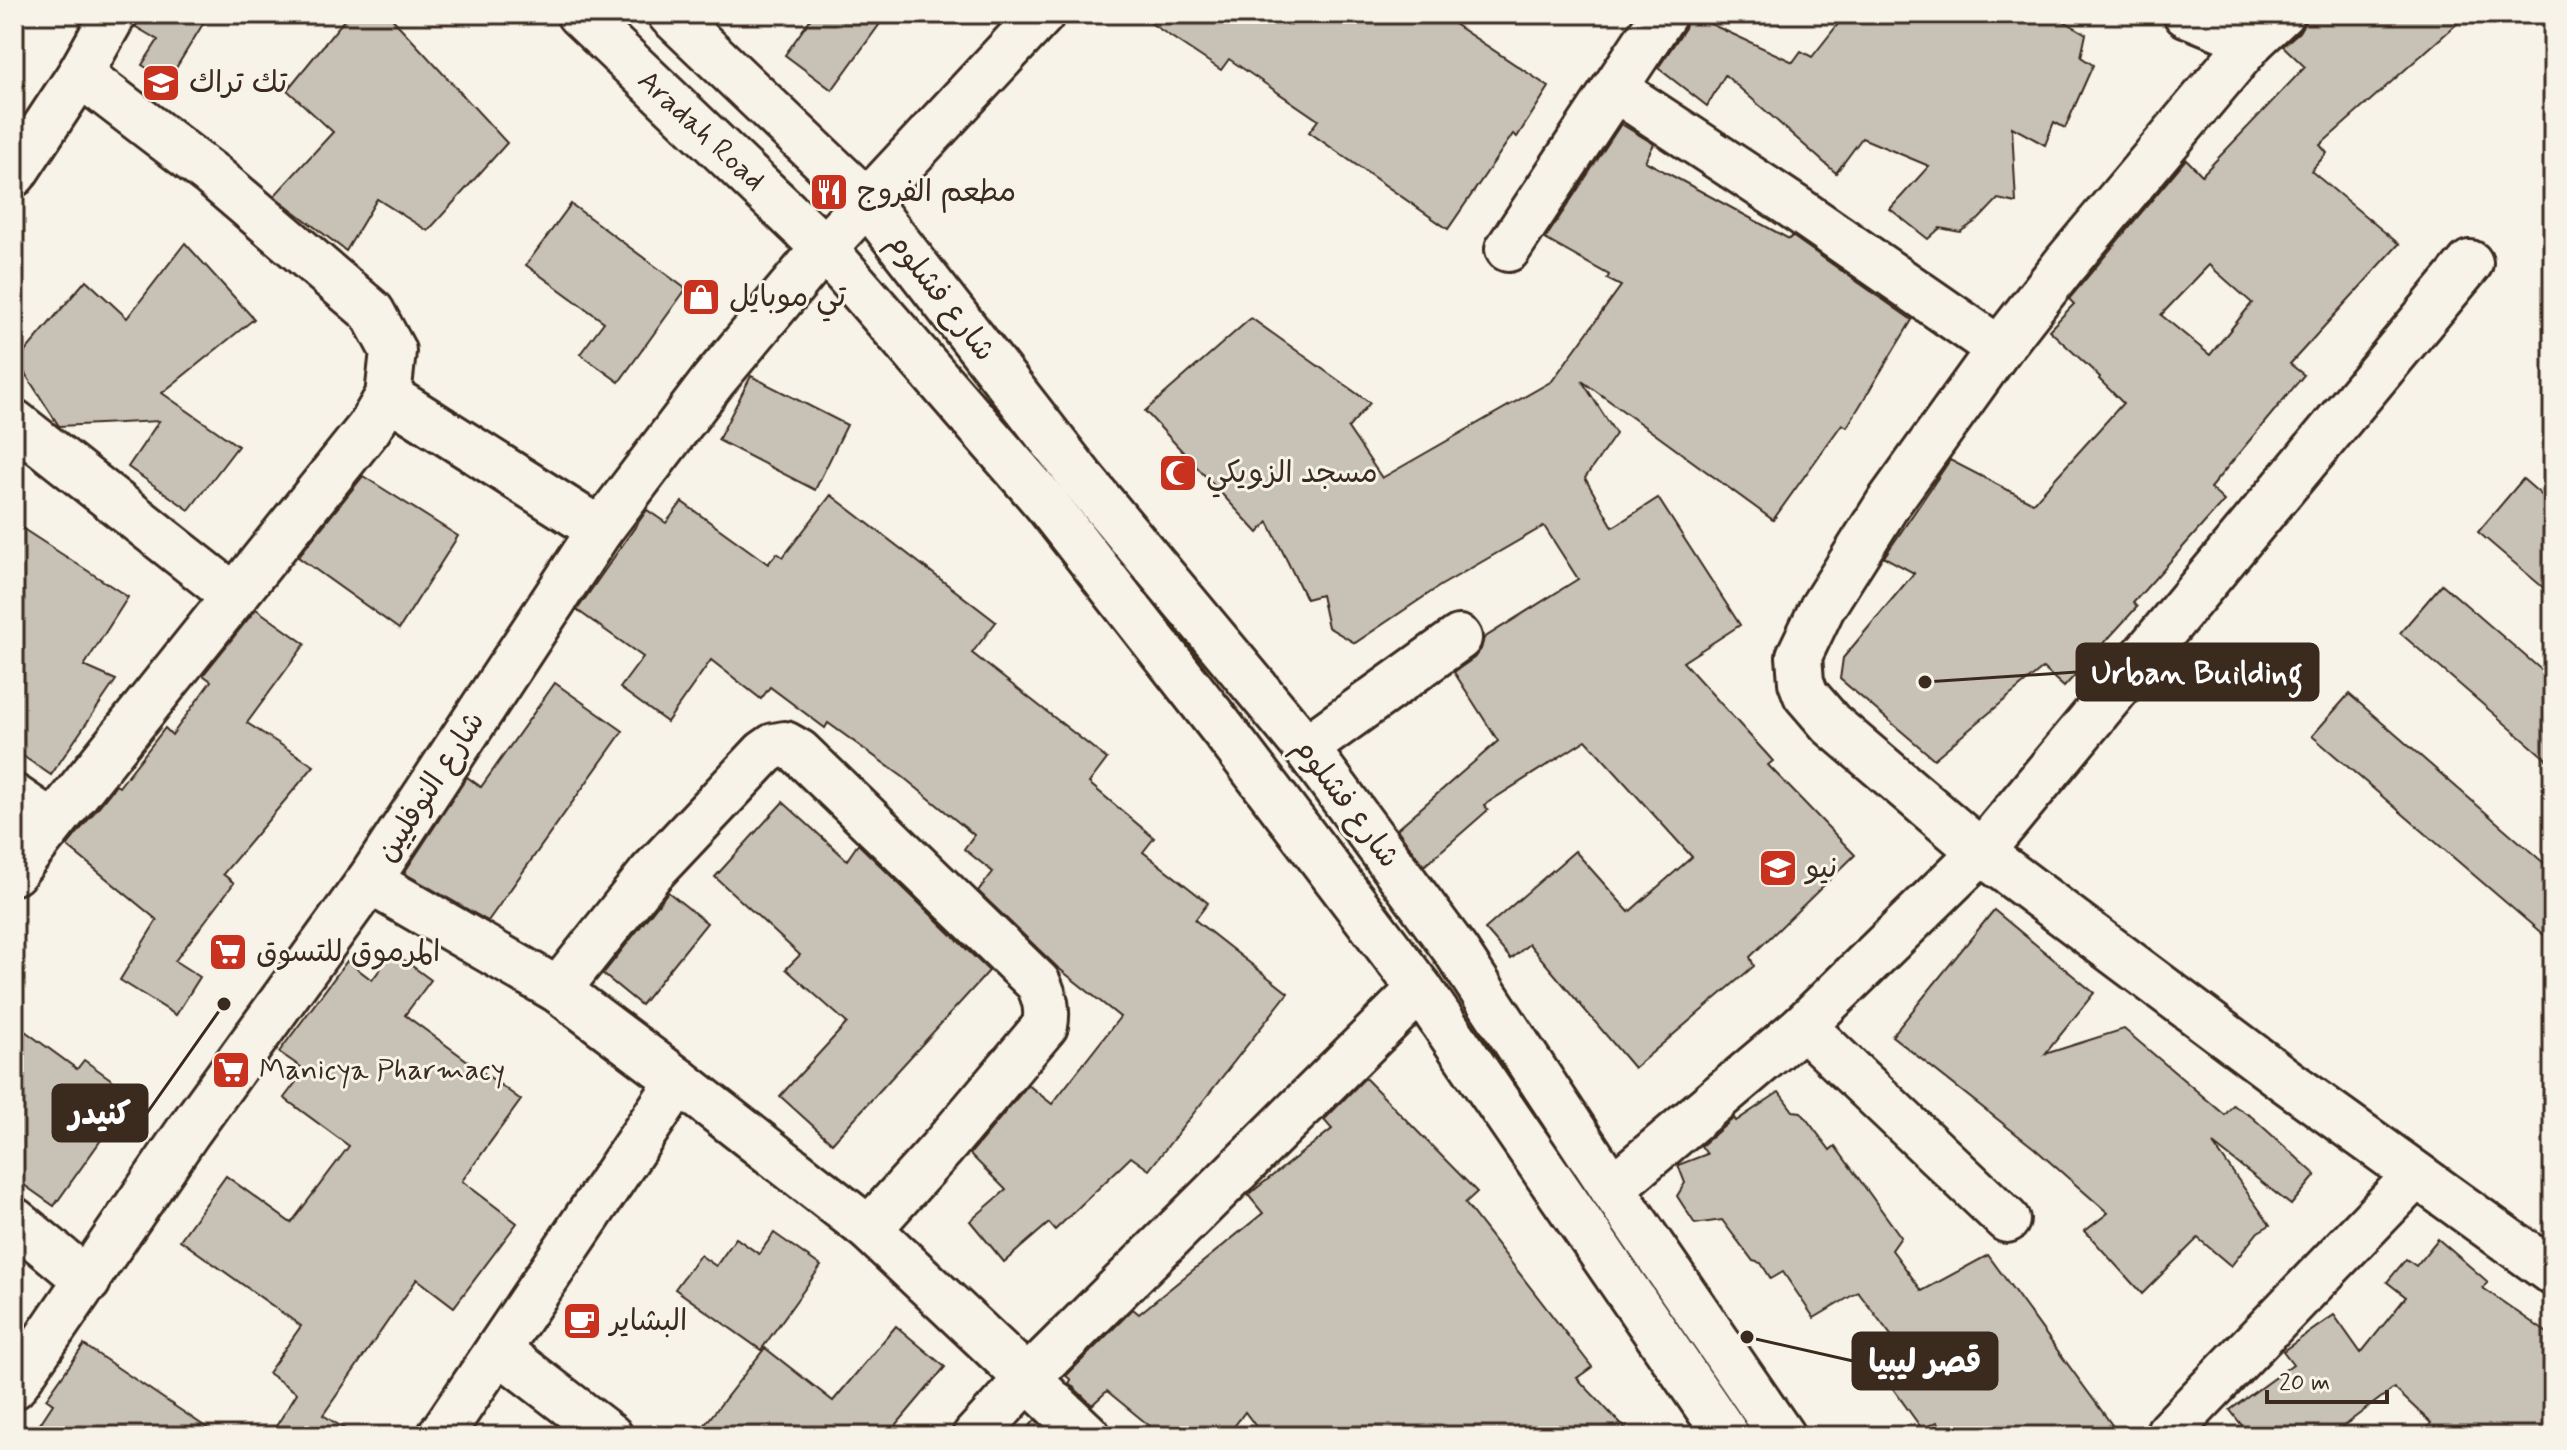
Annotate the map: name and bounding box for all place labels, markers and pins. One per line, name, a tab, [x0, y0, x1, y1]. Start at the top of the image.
school or university icon: تك تراك	[140, 62, 182, 104]
place label: تك تراك	[189, 64, 288, 103]
restaurant icon: مطعم الفروج	[808, 171, 850, 213]
place label: مطعم الفروج	[857, 173, 1016, 213]
shop icon: تي موبايل	[680, 276, 722, 318]
place label: تي موبايل	[729, 278, 846, 322]
mosque icon: مسجد الزويكي	[1157, 452, 1199, 494]
place label: مسجد الزويكي	[1206, 454, 1378, 498]
callout: Urban Building	[2077, 644, 2318, 700]
school or university icon: نيو	[1757, 847, 1799, 889]
place label: نيو	[1804, 849, 1837, 888]
supermarket icon: المرموق للتسوق	[207, 931, 249, 973]
place label: المرموق للتسوق	[256, 933, 440, 972]
supermarket icon: Manicya Pharmacy	[210, 1049, 252, 1091]
place label: Manicya Pharmacy	[259, 1051, 505, 1090]
callout: كنيدر	[53, 1085, 147, 1141]
cafe icon: البشاير	[561, 1300, 603, 1342]
place label: البشاير	[607, 1302, 687, 1341]
callout: قصر ليبيا	[1853, 1333, 1997, 1389]

